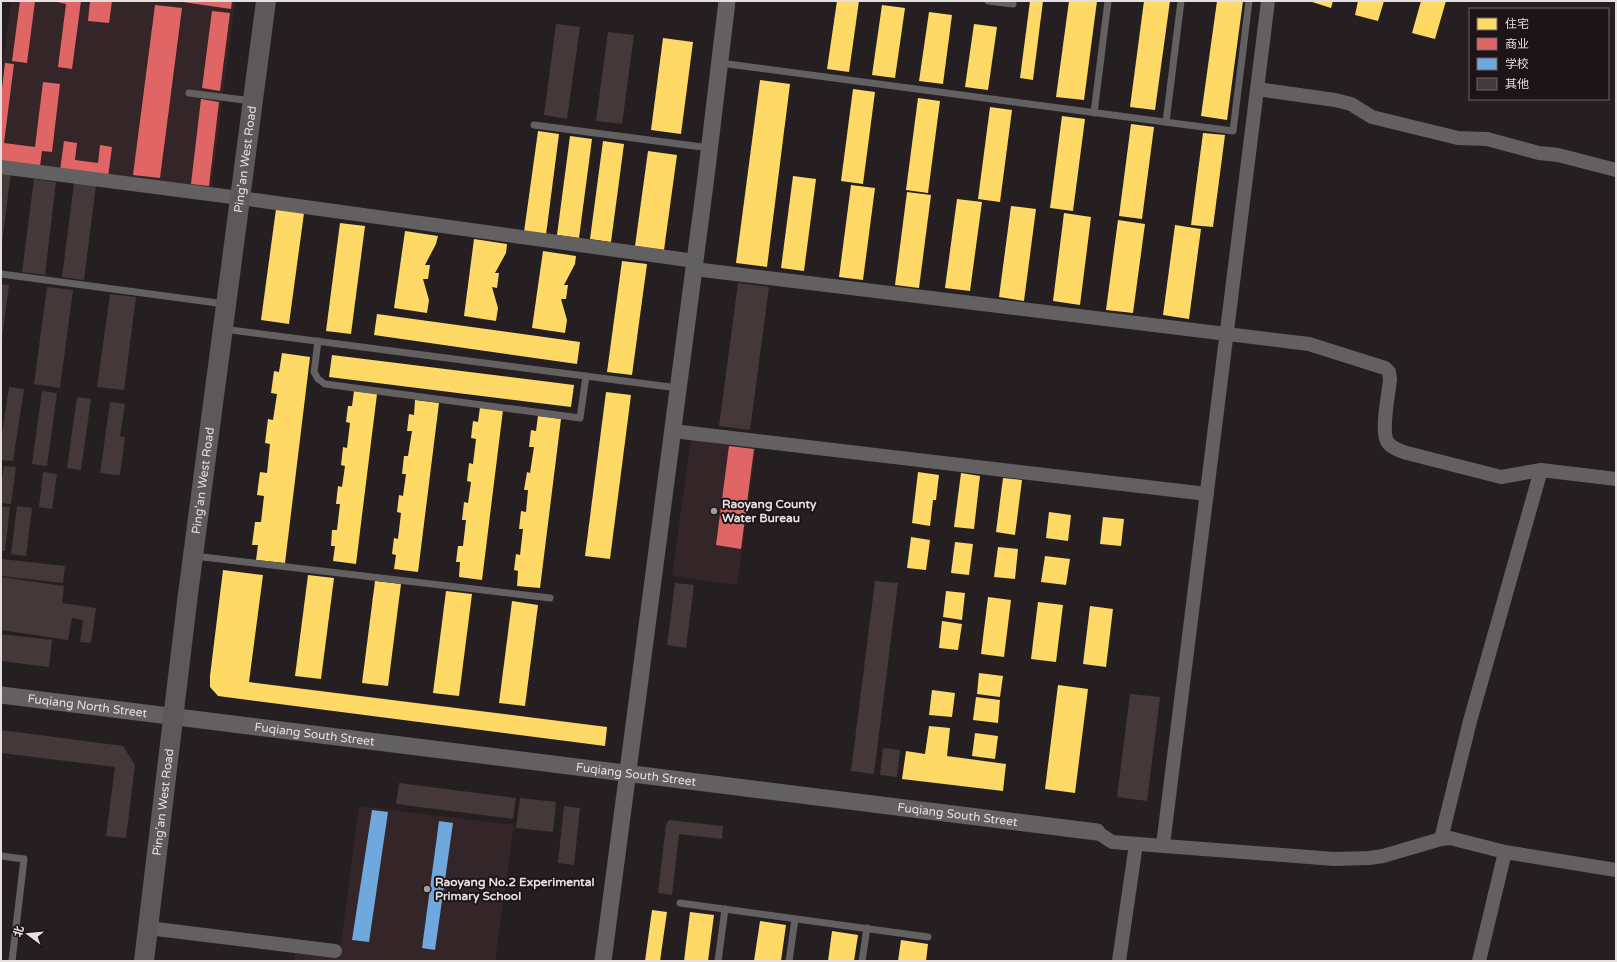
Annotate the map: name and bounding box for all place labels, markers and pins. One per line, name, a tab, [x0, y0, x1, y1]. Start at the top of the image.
place label: Raoyang County Water Bureau	[722, 497, 817, 525]
marker: Raoyang County Water Bureau	[709, 506, 719, 516]
place label: Raoyang No.2 Experimental Primary School	[435, 875, 594, 904]
marker: Raoyang No.2 Experimental Primary School	[422, 884, 432, 894]

